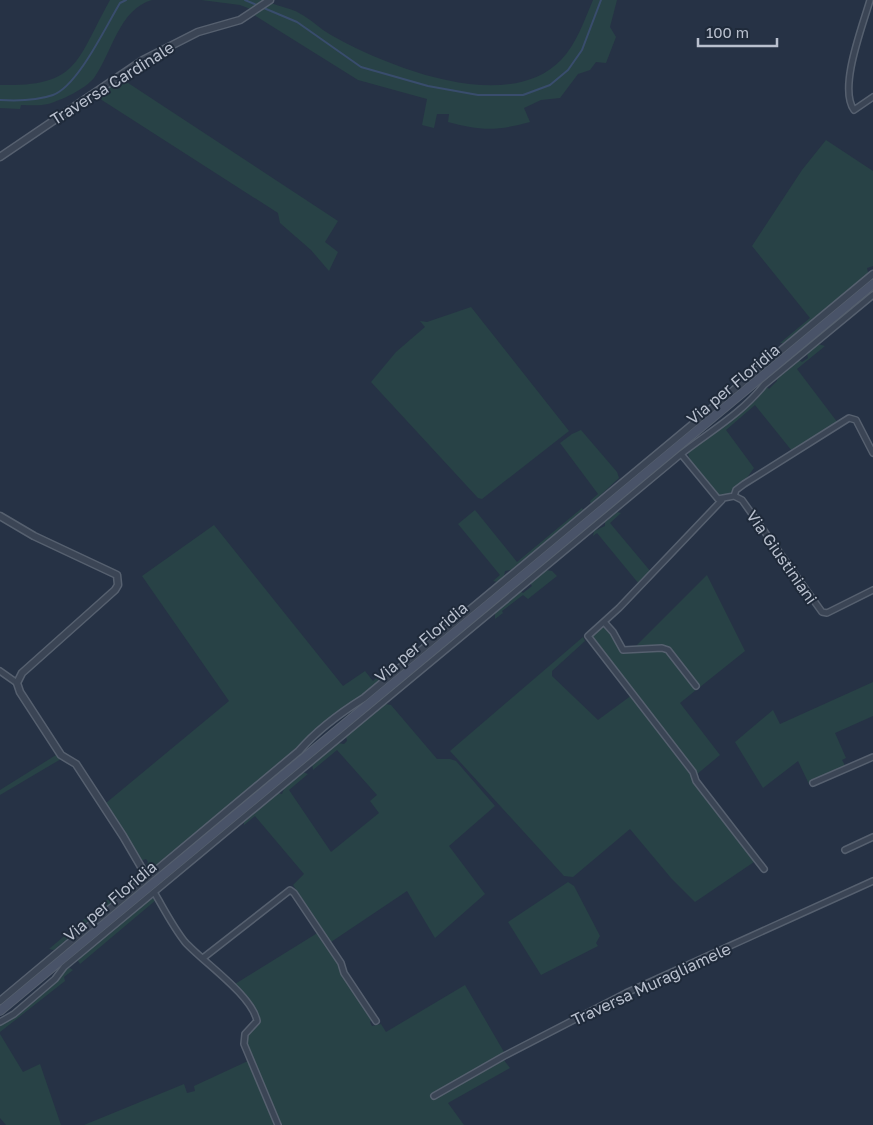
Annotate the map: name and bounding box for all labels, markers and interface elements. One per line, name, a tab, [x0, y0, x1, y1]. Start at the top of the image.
scale bar	[698, 15, 777, 47]
text: 100 m	[706, 23, 749, 41]
street label: Traversa Cardinale	[46, 37, 178, 129]
street label: Via per Floridia	[682, 339, 784, 429]
street label: Via Giustiniani	[742, 506, 822, 608]
street label: Via per Floridia	[370, 597, 472, 687]
street label: Via per Floridia	[59, 856, 161, 946]
street label: Traversa Muragliamele	[568, 938, 734, 1030]

